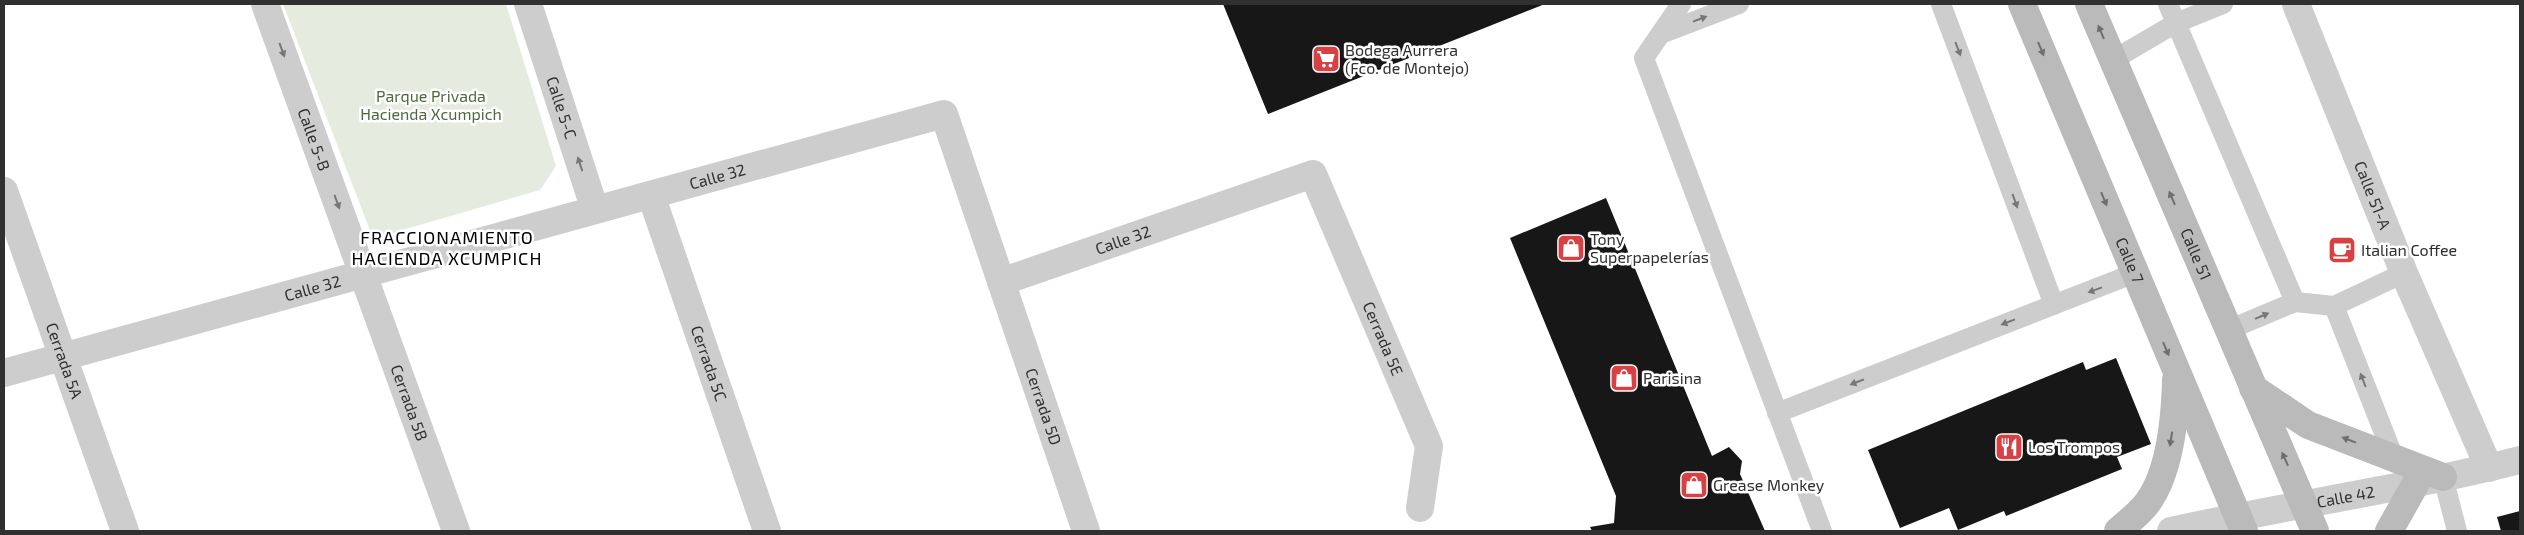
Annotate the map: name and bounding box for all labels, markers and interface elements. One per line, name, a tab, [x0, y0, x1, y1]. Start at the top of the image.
one-way arrow	[1693, 15, 1708, 23]
one-way arrow	[2096, 25, 2104, 39]
place label: Bodega Aurrera (Fco. de Montejo)	[1345, 40, 1469, 78]
one-way arrow	[279, 42, 286, 57]
one-way arrow	[1955, 42, 1962, 57]
one-way arrow	[2037, 42, 2045, 57]
supermarket icon: Bodega Aurrera (Fco. de Montejo)	[1311, 44, 1341, 74]
street label: Calle 5-C	[543, 74, 581, 141]
park label: Parque Privada Hacienda Xcumpich	[360, 86, 502, 123]
street label: Calle 5-B	[294, 105, 335, 173]
one-way arrow	[576, 156, 584, 171]
street label: Calle 51-A	[2351, 158, 2395, 232]
street label: Calle 32	[687, 159, 748, 193]
one-way arrow	[2167, 191, 2175, 205]
one-way arrow	[2100, 192, 2108, 206]
one-way arrow	[2012, 194, 2019, 209]
one-way arrow	[334, 195, 341, 210]
street label: Calle 32	[1092, 221, 1153, 258]
street label: Calle 51	[2177, 225, 2216, 283]
district label: FRACCIONAMIENTO HACIENDA XCUMPICH	[352, 226, 542, 269]
place label: Tony Superpapelerías	[1590, 229, 1709, 266]
shop icon: Tony Superpapelerías	[1556, 233, 1586, 263]
street label: Calle 7	[2112, 234, 2148, 286]
cafe icon: Italian Coffee	[2327, 235, 2357, 265]
place label: Italian Coffee	[2361, 240, 2457, 259]
street label: Calle 32	[282, 271, 343, 304]
one-way arrow	[2087, 287, 2102, 294]
street label: Cerrada 5E	[1359, 298, 1408, 378]
one-way arrow	[2255, 312, 2269, 320]
one-way arrow	[2001, 319, 2016, 327]
street label: Cerrada 5A	[43, 320, 87, 401]
street label: Cerrada 5C	[688, 323, 731, 403]
one-way arrow	[2163, 342, 2171, 356]
street label: Cerrada 5B	[387, 362, 432, 443]
shop icon: Parisina	[1609, 363, 1639, 393]
street label: Cerrada 5D	[1022, 365, 1066, 447]
place label: Parisina	[1643, 368, 1702, 387]
one-way arrow	[2359, 372, 2367, 387]
one-way arrow	[1850, 378, 1864, 386]
one-way arrow	[2167, 431, 2175, 447]
restaurant icon: Los Trompos	[1994, 432, 2024, 462]
one-way arrow	[2341, 436, 2356, 444]
place label: Los Trompos	[2028, 437, 2120, 456]
one-way arrow	[2280, 452, 2288, 466]
shop icon: Grease Monkey	[1679, 470, 1709, 500]
place label: Grease Monkey	[1713, 475, 1825, 494]
street label: Calle 42	[2315, 481, 2376, 511]

